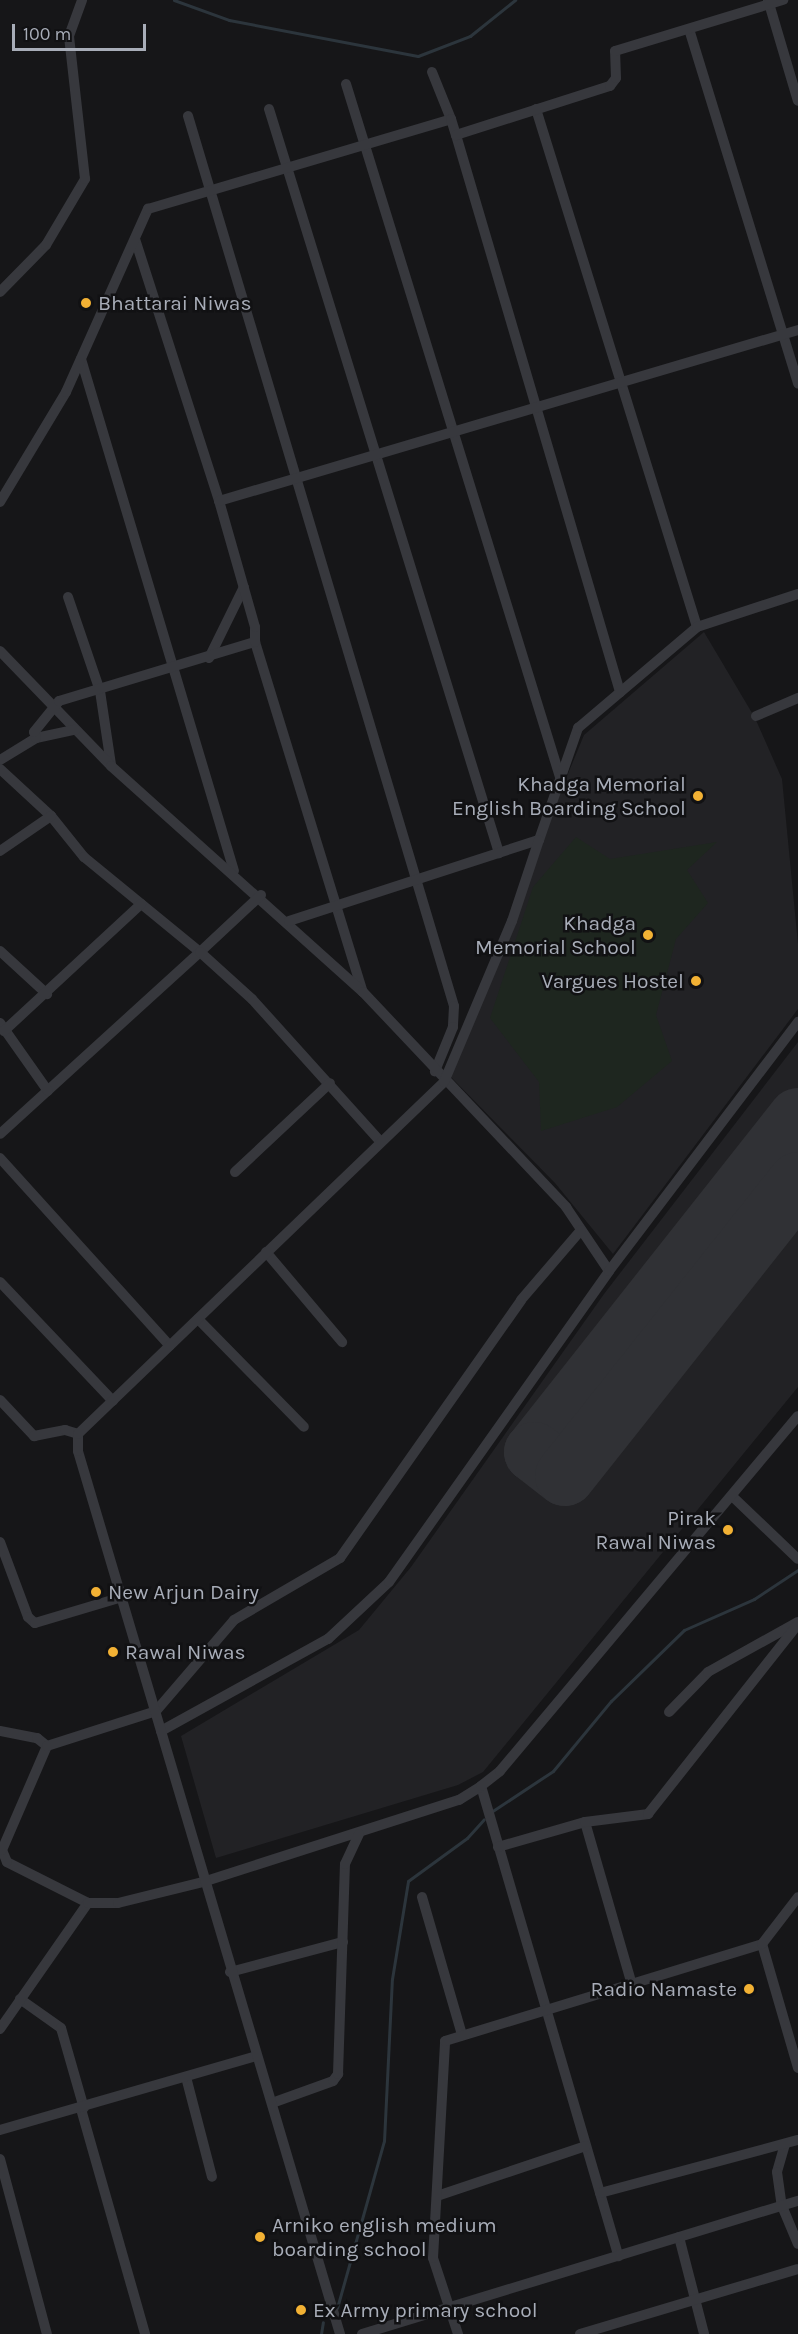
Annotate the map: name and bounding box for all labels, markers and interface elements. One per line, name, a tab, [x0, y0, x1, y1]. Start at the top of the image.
scale bar	[15, 12, 148, 50]
text: 100 m	[23, 23, 71, 45]
place label: Bhattarai Niwas	[98, 290, 251, 316]
marker: Bhattarai Niwas	[79, 296, 93, 310]
place label: Khadga Memorial English Boarding School	[452, 771, 686, 821]
marker: Khadga Memorial English Boarding School	[691, 789, 705, 803]
place label: Khadga Memorial School	[475, 910, 636, 960]
marker: Khadga Memorial School	[641, 928, 655, 942]
place label: Vargues Hostel	[542, 968, 684, 994]
marker: Vargues Hostel	[689, 974, 703, 988]
place label: Pirak Rawal Niwas	[596, 1505, 716, 1555]
marker: Pirak Rawal Niwas	[721, 1523, 735, 1537]
place label: New Arjun Dairy	[108, 1579, 259, 1605]
marker: New Arjun Dairy	[89, 1585, 103, 1599]
place label: Rawal Niwas	[125, 1639, 245, 1665]
marker: Rawal Niwas	[106, 1645, 120, 1659]
place label: Radio Namaste	[591, 1976, 737, 2002]
marker: Radio Namaste	[742, 1982, 756, 1996]
place label: Arniko english medium boarding school	[272, 2212, 497, 2262]
marker: Arniko english medium boarding school	[253, 2230, 267, 2244]
place label: Ex Army primary school	[313, 2297, 538, 2323]
marker: Ex Army primary school	[294, 2303, 308, 2317]

